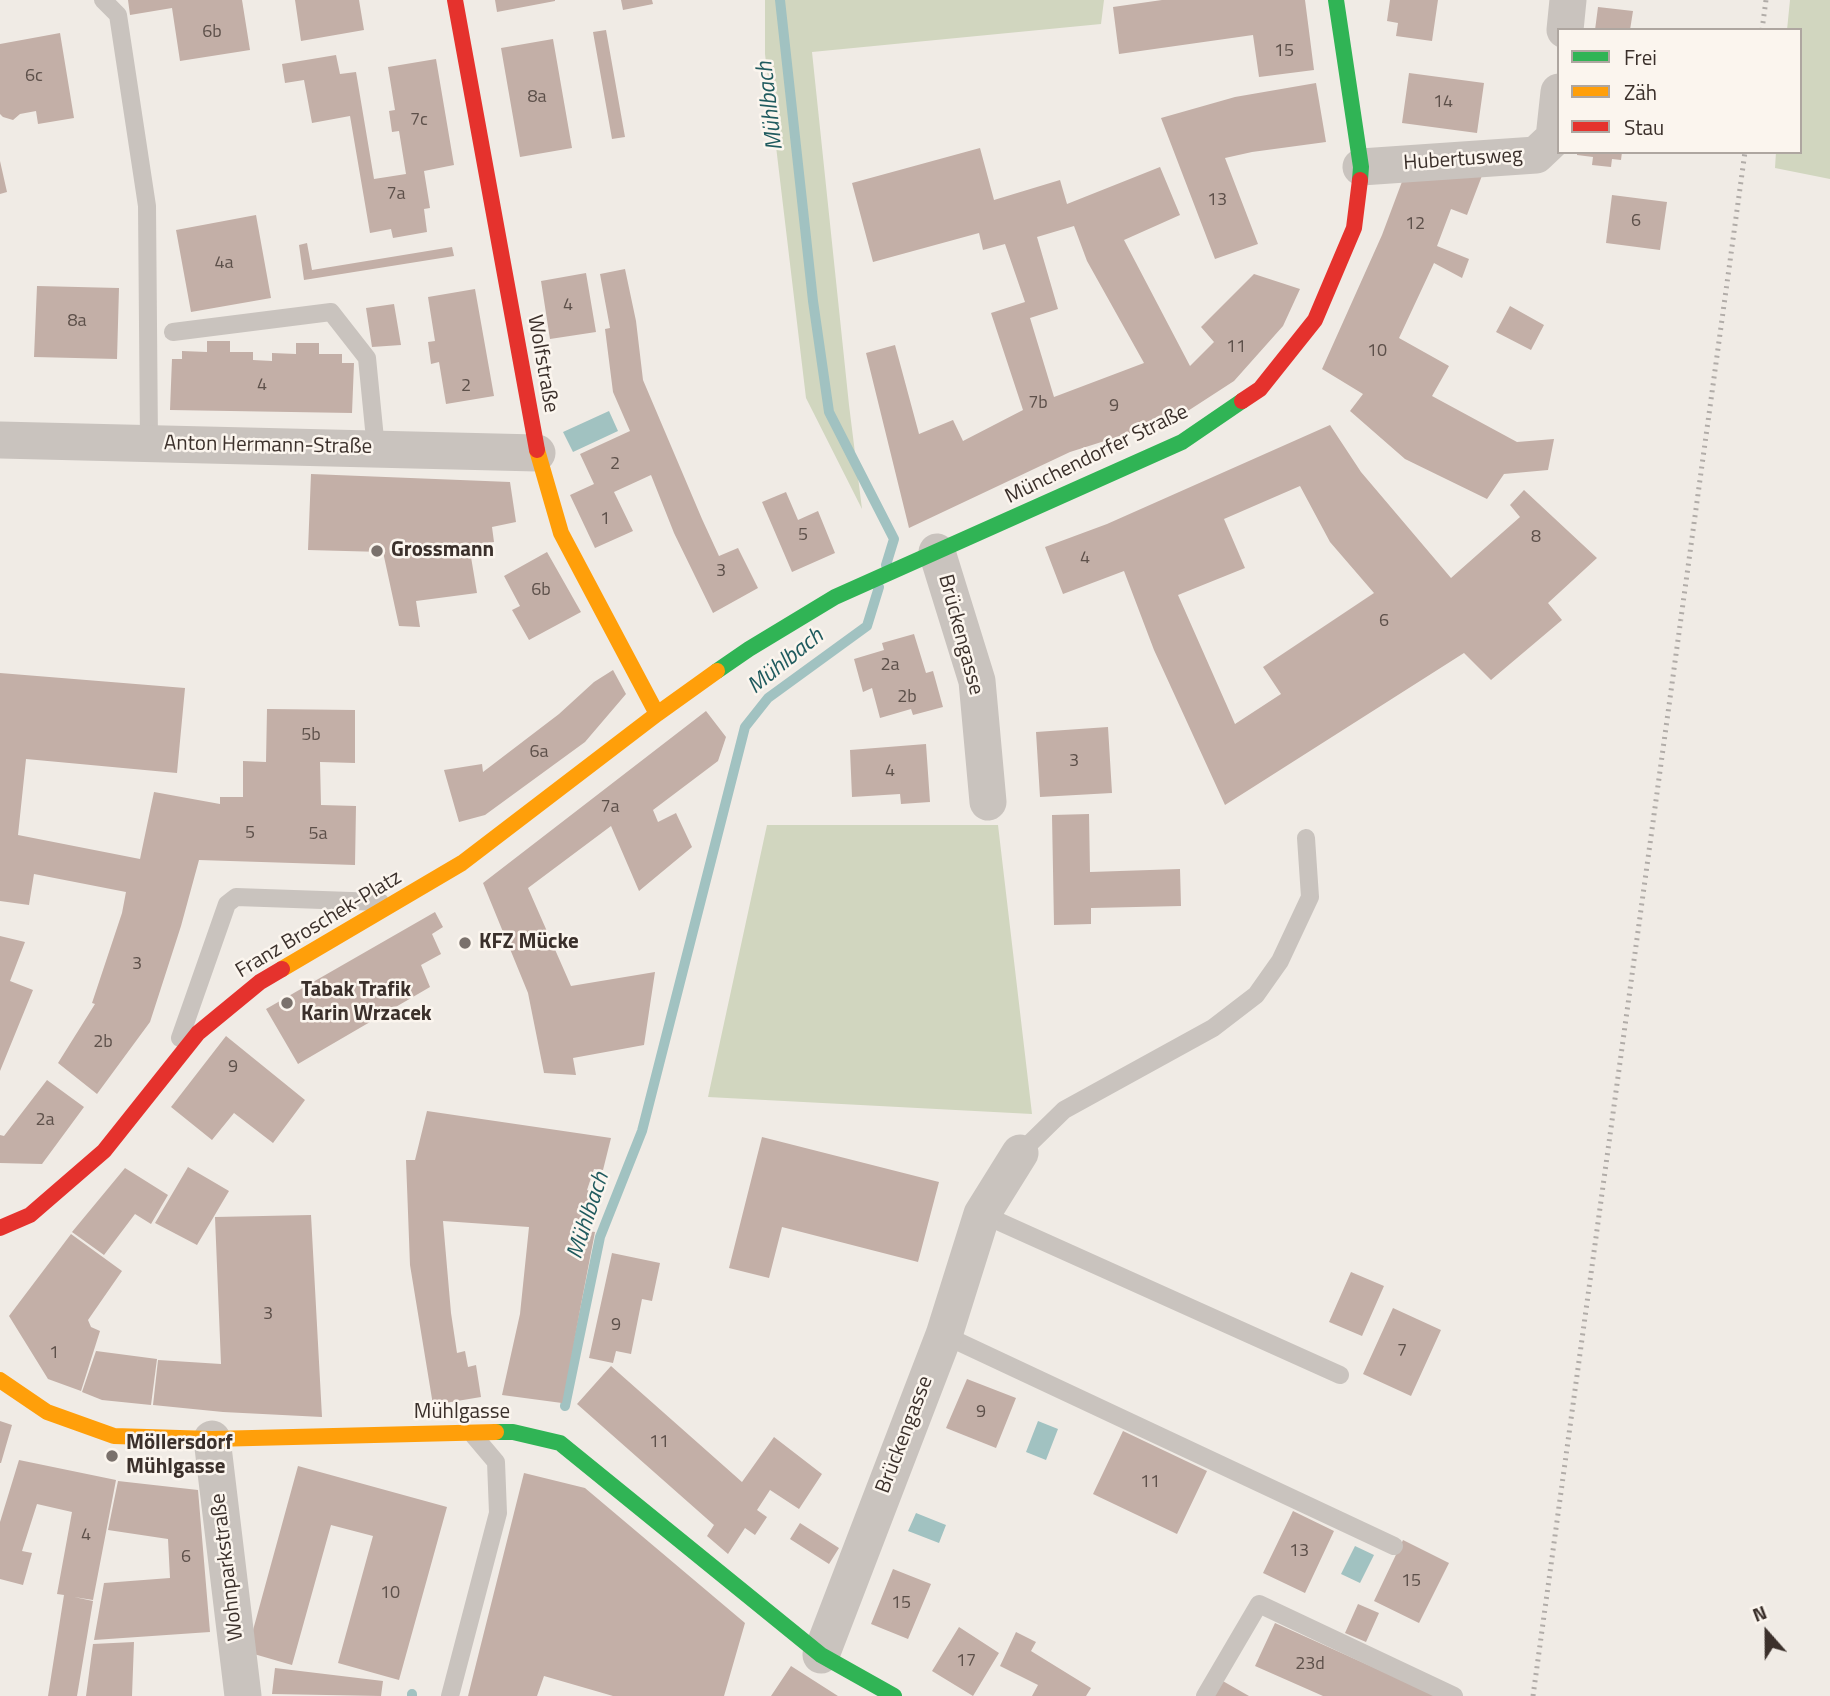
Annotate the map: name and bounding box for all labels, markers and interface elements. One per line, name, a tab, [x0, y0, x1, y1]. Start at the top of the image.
house number: 6b	[202, 22, 222, 44]
legend	[1557, 28, 1802, 154]
house number: 15	[1274, 41, 1294, 63]
text: Frei	[1624, 41, 1657, 73]
water label: Mühlbach	[752, 60, 790, 152]
house number: 6c	[25, 66, 43, 88]
text: Zäh	[1624, 76, 1657, 108]
house number: 8a	[527, 87, 547, 109]
house number: 14	[1433, 92, 1453, 114]
house number: 7c	[410, 110, 428, 132]
text: Stau	[1624, 111, 1664, 143]
street label: Hubertusweg	[1402, 143, 1524, 177]
house number: 7a	[386, 184, 406, 206]
house number: 13	[1207, 190, 1227, 212]
house number: 6	[1631, 211, 1641, 233]
house number: 12	[1405, 214, 1425, 236]
house number: 4a	[214, 253, 234, 275]
house number: 4	[563, 295, 573, 317]
house number: 8a	[67, 311, 87, 333]
street label: Wolfstraße	[521, 313, 563, 415]
house number: 11	[1226, 337, 1246, 359]
house number: 10	[1367, 341, 1387, 363]
house number: 4	[257, 375, 267, 397]
house number: 2	[461, 376, 471, 398]
house number: 7b	[1028, 393, 1048, 415]
house number: 9	[1109, 396, 1119, 418]
street label: Münchendorfer Straße	[1002, 400, 1192, 510]
street label: Anton Hermann-Straße	[164, 432, 372, 460]
house number: 2	[610, 454, 620, 476]
house number: 1	[600, 509, 610, 531]
house number: 5	[798, 525, 808, 547]
house number: 8	[1531, 527, 1541, 549]
place label: Grossmann	[391, 538, 494, 564]
marker: Grossmann	[369, 543, 385, 559]
house number: 4	[1080, 548, 1090, 570]
house number: 3	[716, 561, 726, 583]
street label: Brückengasse	[932, 572, 988, 698]
house number: 6b	[531, 580, 551, 602]
house number: 6	[1379, 611, 1389, 633]
water label: Mühlbach	[743, 623, 829, 701]
house number: 2a	[880, 655, 900, 677]
house number: 2b	[897, 687, 917, 709]
house number: 5b	[301, 725, 321, 747]
house number: 6a	[529, 742, 549, 764]
house number: 3	[1069, 751, 1079, 773]
house number: 4	[885, 761, 895, 783]
house number: 7a	[600, 797, 620, 819]
house number: 5	[245, 823, 255, 845]
house number: 5a	[308, 824, 328, 846]
street label: Franz Broschek-Platz	[232, 866, 406, 984]
place label: KFZ Mücke	[479, 930, 579, 956]
marker: KFZ Mücke	[457, 935, 473, 951]
house number: 3	[132, 954, 142, 976]
place label: Tabak Trafik Karin Wrzacek	[301, 978, 432, 1028]
marker: Tabak Trafik Karin Wrzacek	[279, 995, 295, 1011]
house number: 2b	[93, 1032, 113, 1054]
house number: 9	[228, 1057, 238, 1079]
house number: 2a	[35, 1110, 55, 1132]
water label: Mühlbach	[562, 1169, 616, 1263]
house number: 3	[263, 1304, 273, 1326]
house number: 9	[611, 1315, 621, 1337]
house number: 7	[1397, 1341, 1407, 1363]
house number: 1	[49, 1343, 59, 1365]
street label: Brückengasse	[871, 1373, 939, 1497]
street label: Mühlgasse	[414, 1400, 510, 1426]
house number: 9	[976, 1402, 986, 1424]
place label: Möllersdorf Mühlgasse	[126, 1431, 233, 1481]
house number: 11	[649, 1432, 669, 1454]
marker: Möllersdorf Mühlgasse	[104, 1448, 120, 1464]
house number: 11	[1140, 1472, 1160, 1494]
street label: Wohnparkstraße	[206, 1492, 250, 1642]
house number: 4	[81, 1525, 91, 1547]
house number: 13	[1289, 1541, 1309, 1563]
house number: 6	[181, 1547, 191, 1569]
house number: 15	[1401, 1571, 1421, 1593]
house number: 10	[380, 1583, 400, 1605]
house number: 15	[891, 1593, 911, 1615]
text: N	[1748, 1597, 1771, 1629]
north arrow	[1732, 1598, 1802, 1668]
house number: 17	[956, 1651, 976, 1673]
house number: 23d	[1295, 1654, 1325, 1676]

